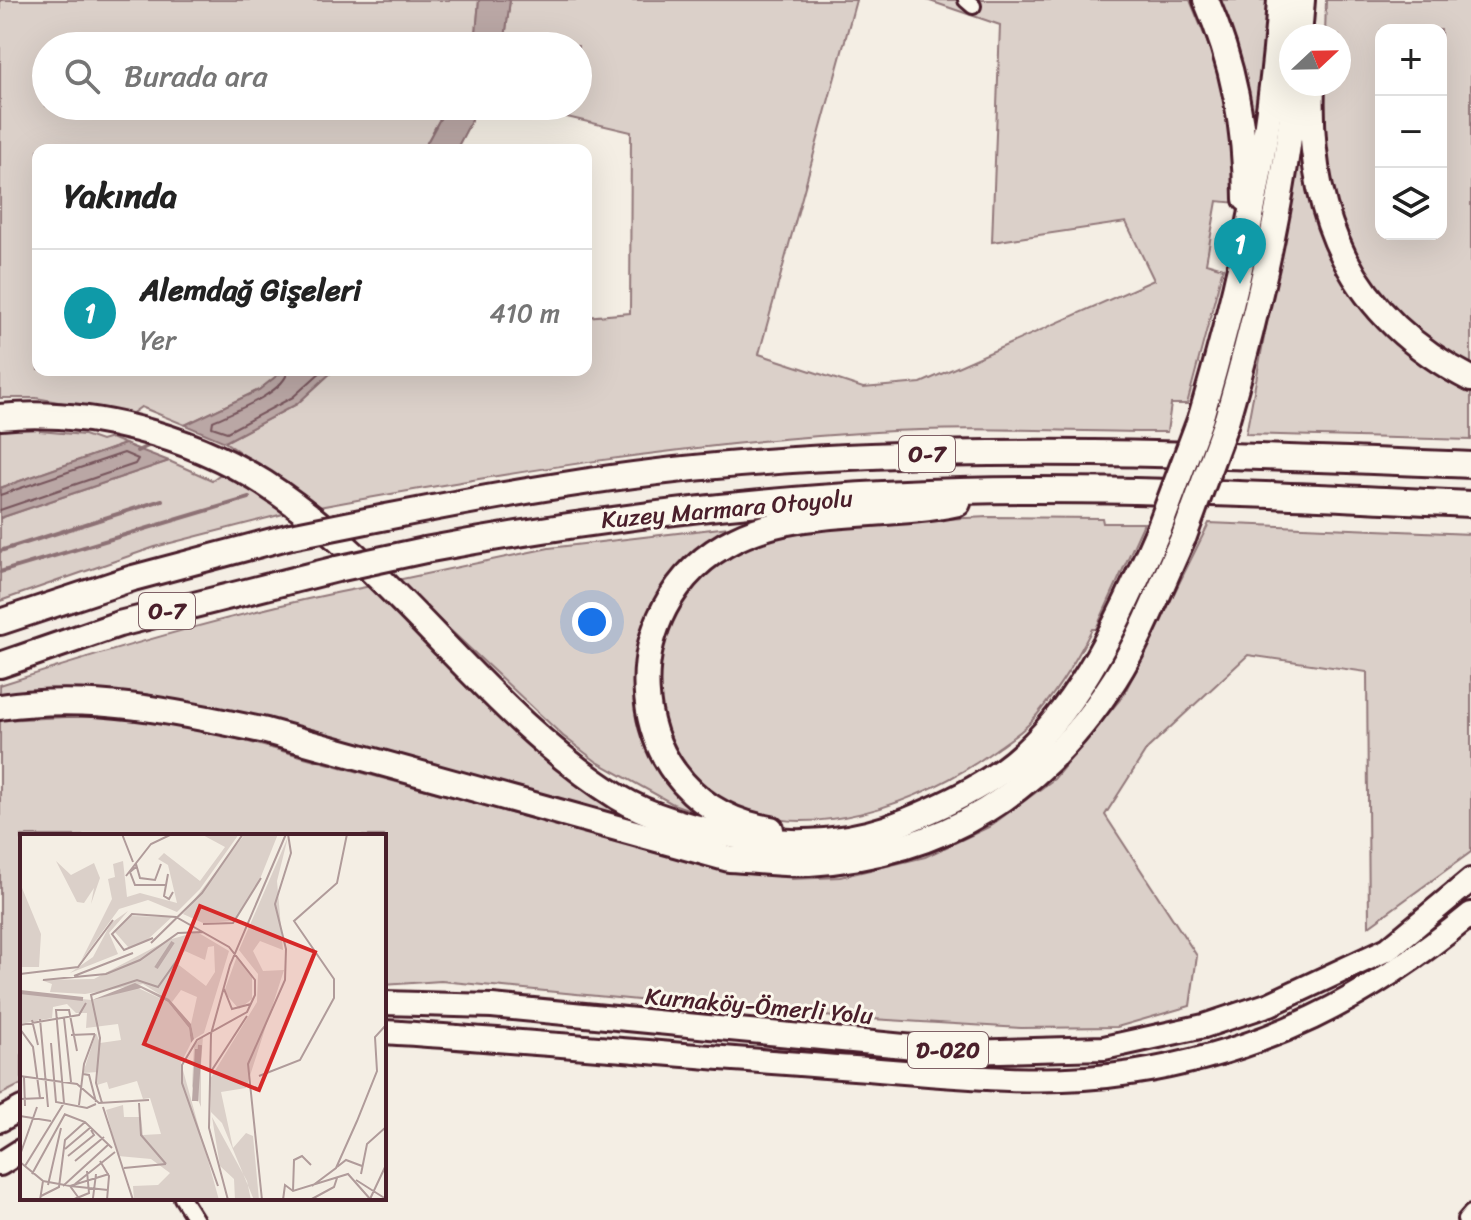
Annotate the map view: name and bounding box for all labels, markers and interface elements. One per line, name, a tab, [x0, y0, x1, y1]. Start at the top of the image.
north arrow	[1279, 24, 1351, 96]
map controls	[1375, 24, 1447, 240]
button: +	[1375, 24, 1447, 96]
search box	[32, 32, 592, 120]
text: Burada ara	[124, 49, 267, 103]
icon: search	[60, 54, 104, 98]
button: −	[1375, 96, 1447, 168]
text: Yakında	[64, 166, 177, 226]
button: layers	[1375, 168, 1447, 240]
pin: 1	[1214, 218, 1266, 284]
text: Alemdağ Gişeleri	[140, 263, 361, 317]
text: 1	[84, 290, 96, 336]
text: 410 m	[489, 290, 560, 336]
text: Yer	[140, 317, 176, 363]
road number: O-7	[899, 436, 955, 472]
street label: Kuzey Marmara Otoyolu	[599, 477, 855, 541]
road number: O-7	[139, 593, 195, 629]
your location	[572, 602, 612, 642]
inset map	[20, 834, 386, 1200]
street label: Kurnaköy-Ömerli Yolu	[643, 975, 875, 1037]
road number: D-020	[908, 1032, 988, 1068]

